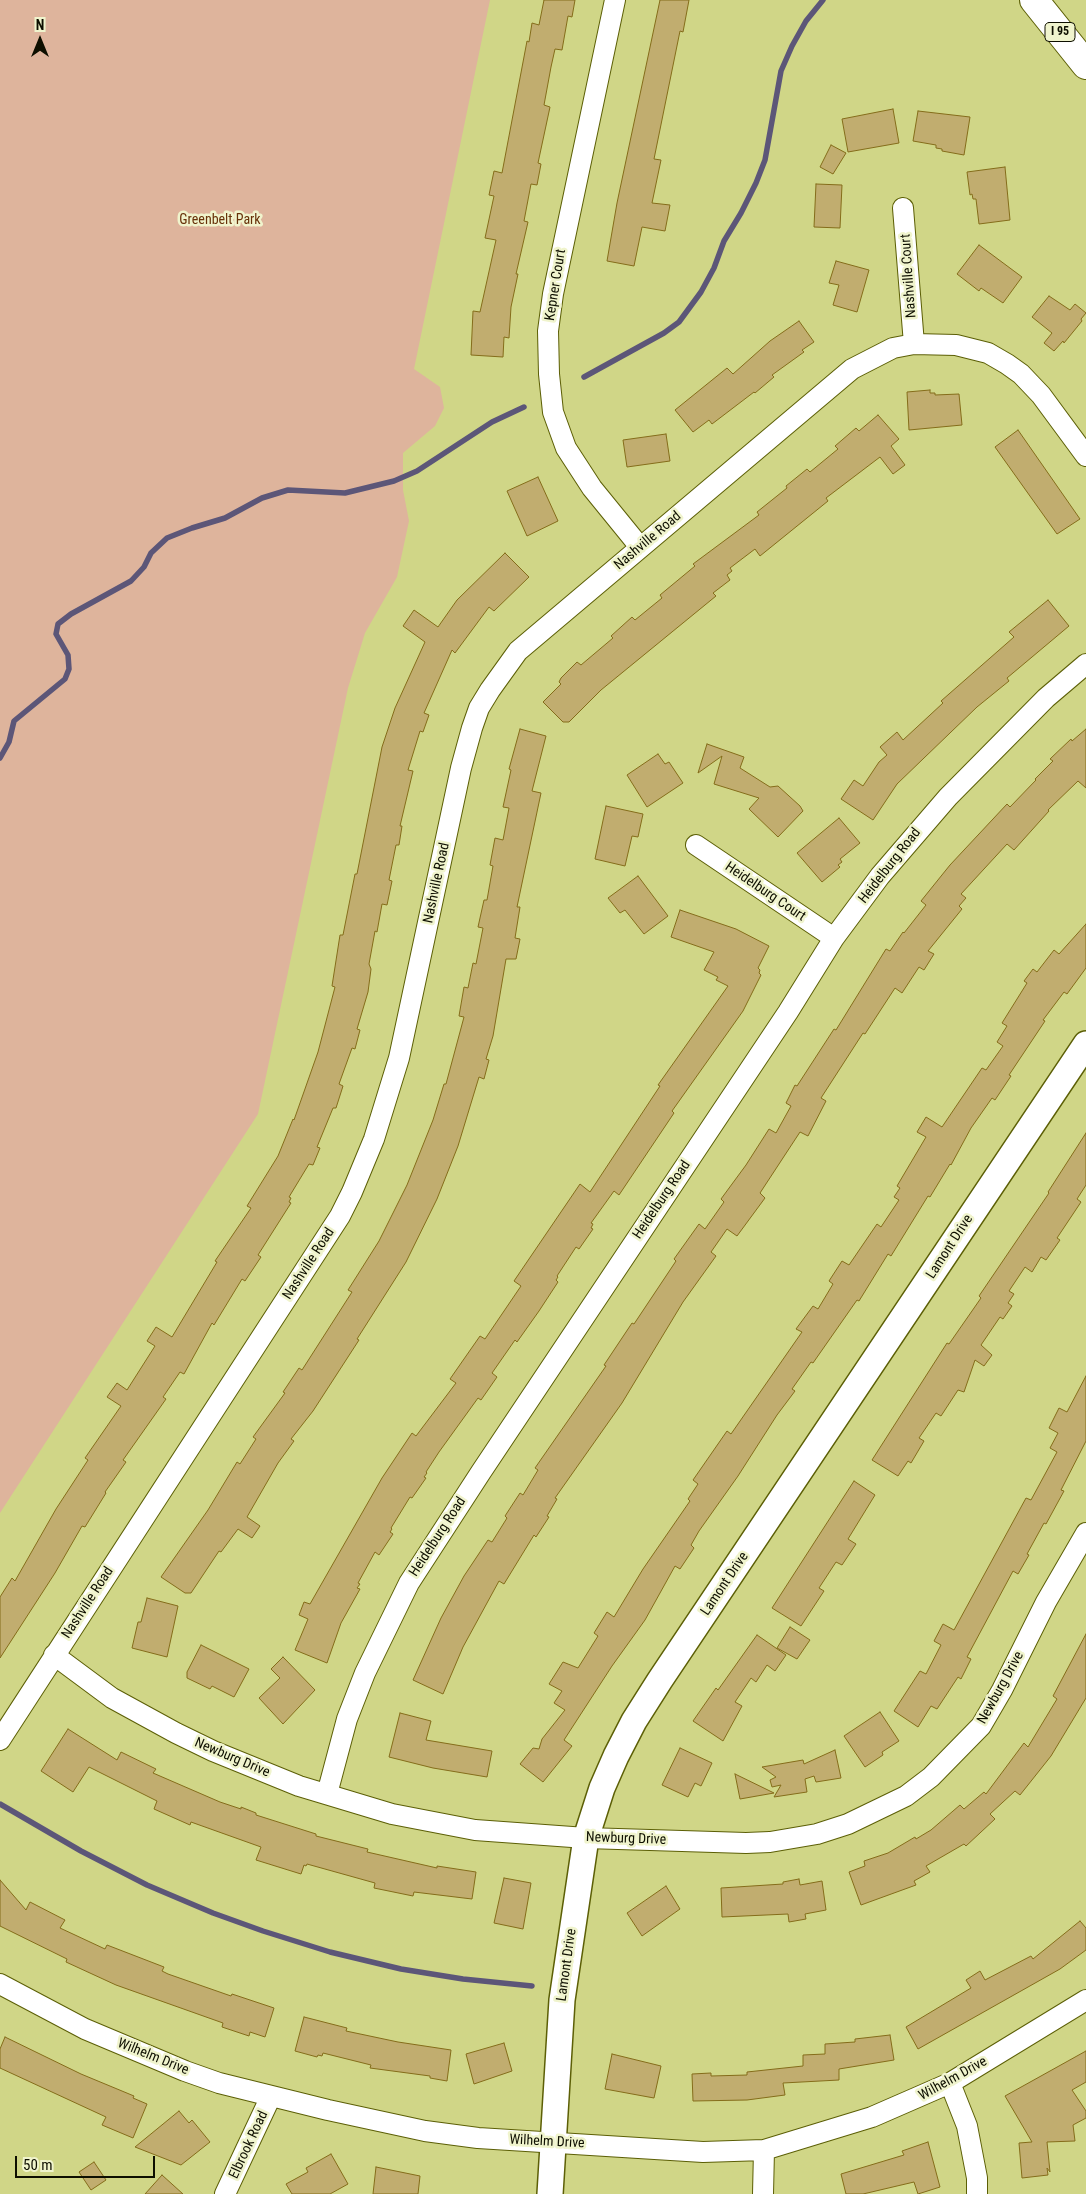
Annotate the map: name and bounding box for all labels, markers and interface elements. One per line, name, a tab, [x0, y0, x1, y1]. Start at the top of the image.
north arrow	[15, 15, 65, 65]
text: N	[36, 17, 44, 33]
road number: I 95	[1045, 22, 1075, 42]
park label: Greenbelt Park	[179, 212, 261, 228]
street label: Nashville Court	[898, 233, 920, 319]
street label: Kepner Court	[542, 248, 570, 322]
street label: Nashville Road	[611, 508, 685, 574]
street label: Heidelburg Road	[855, 825, 925, 907]
street label: Nashville Road	[420, 841, 454, 925]
street label: Heidelburg Court	[722, 859, 808, 925]
street label: Heidelburg Road	[630, 1157, 694, 1243]
street label: Lamont Drive	[923, 1212, 977, 1282]
street label: Nashville Road	[280, 1225, 338, 1303]
street label: Heidelburg Road	[406, 1494, 470, 1580]
street label: Lamont Drive	[698, 1549, 752, 1619]
street label: Nashville Road	[59, 1564, 117, 1642]
street label: Newburg Drive	[974, 1649, 1028, 1727]
street label: Newburg Drive	[192, 1735, 272, 1781]
street label: Newburg Drive	[586, 1829, 666, 1849]
street label: Lamont Drive	[554, 1928, 580, 2002]
street label: Wilhelm Drive	[115, 2035, 191, 2079]
street label: Wilhelm Drive	[916, 2053, 990, 2105]
street label: Elbrook Road	[226, 2108, 272, 2182]
street label: Wilhelm Drive	[509, 2132, 585, 2152]
scale bar	[18, 2146, 158, 2178]
text: 50 m	[23, 2156, 53, 2174]

